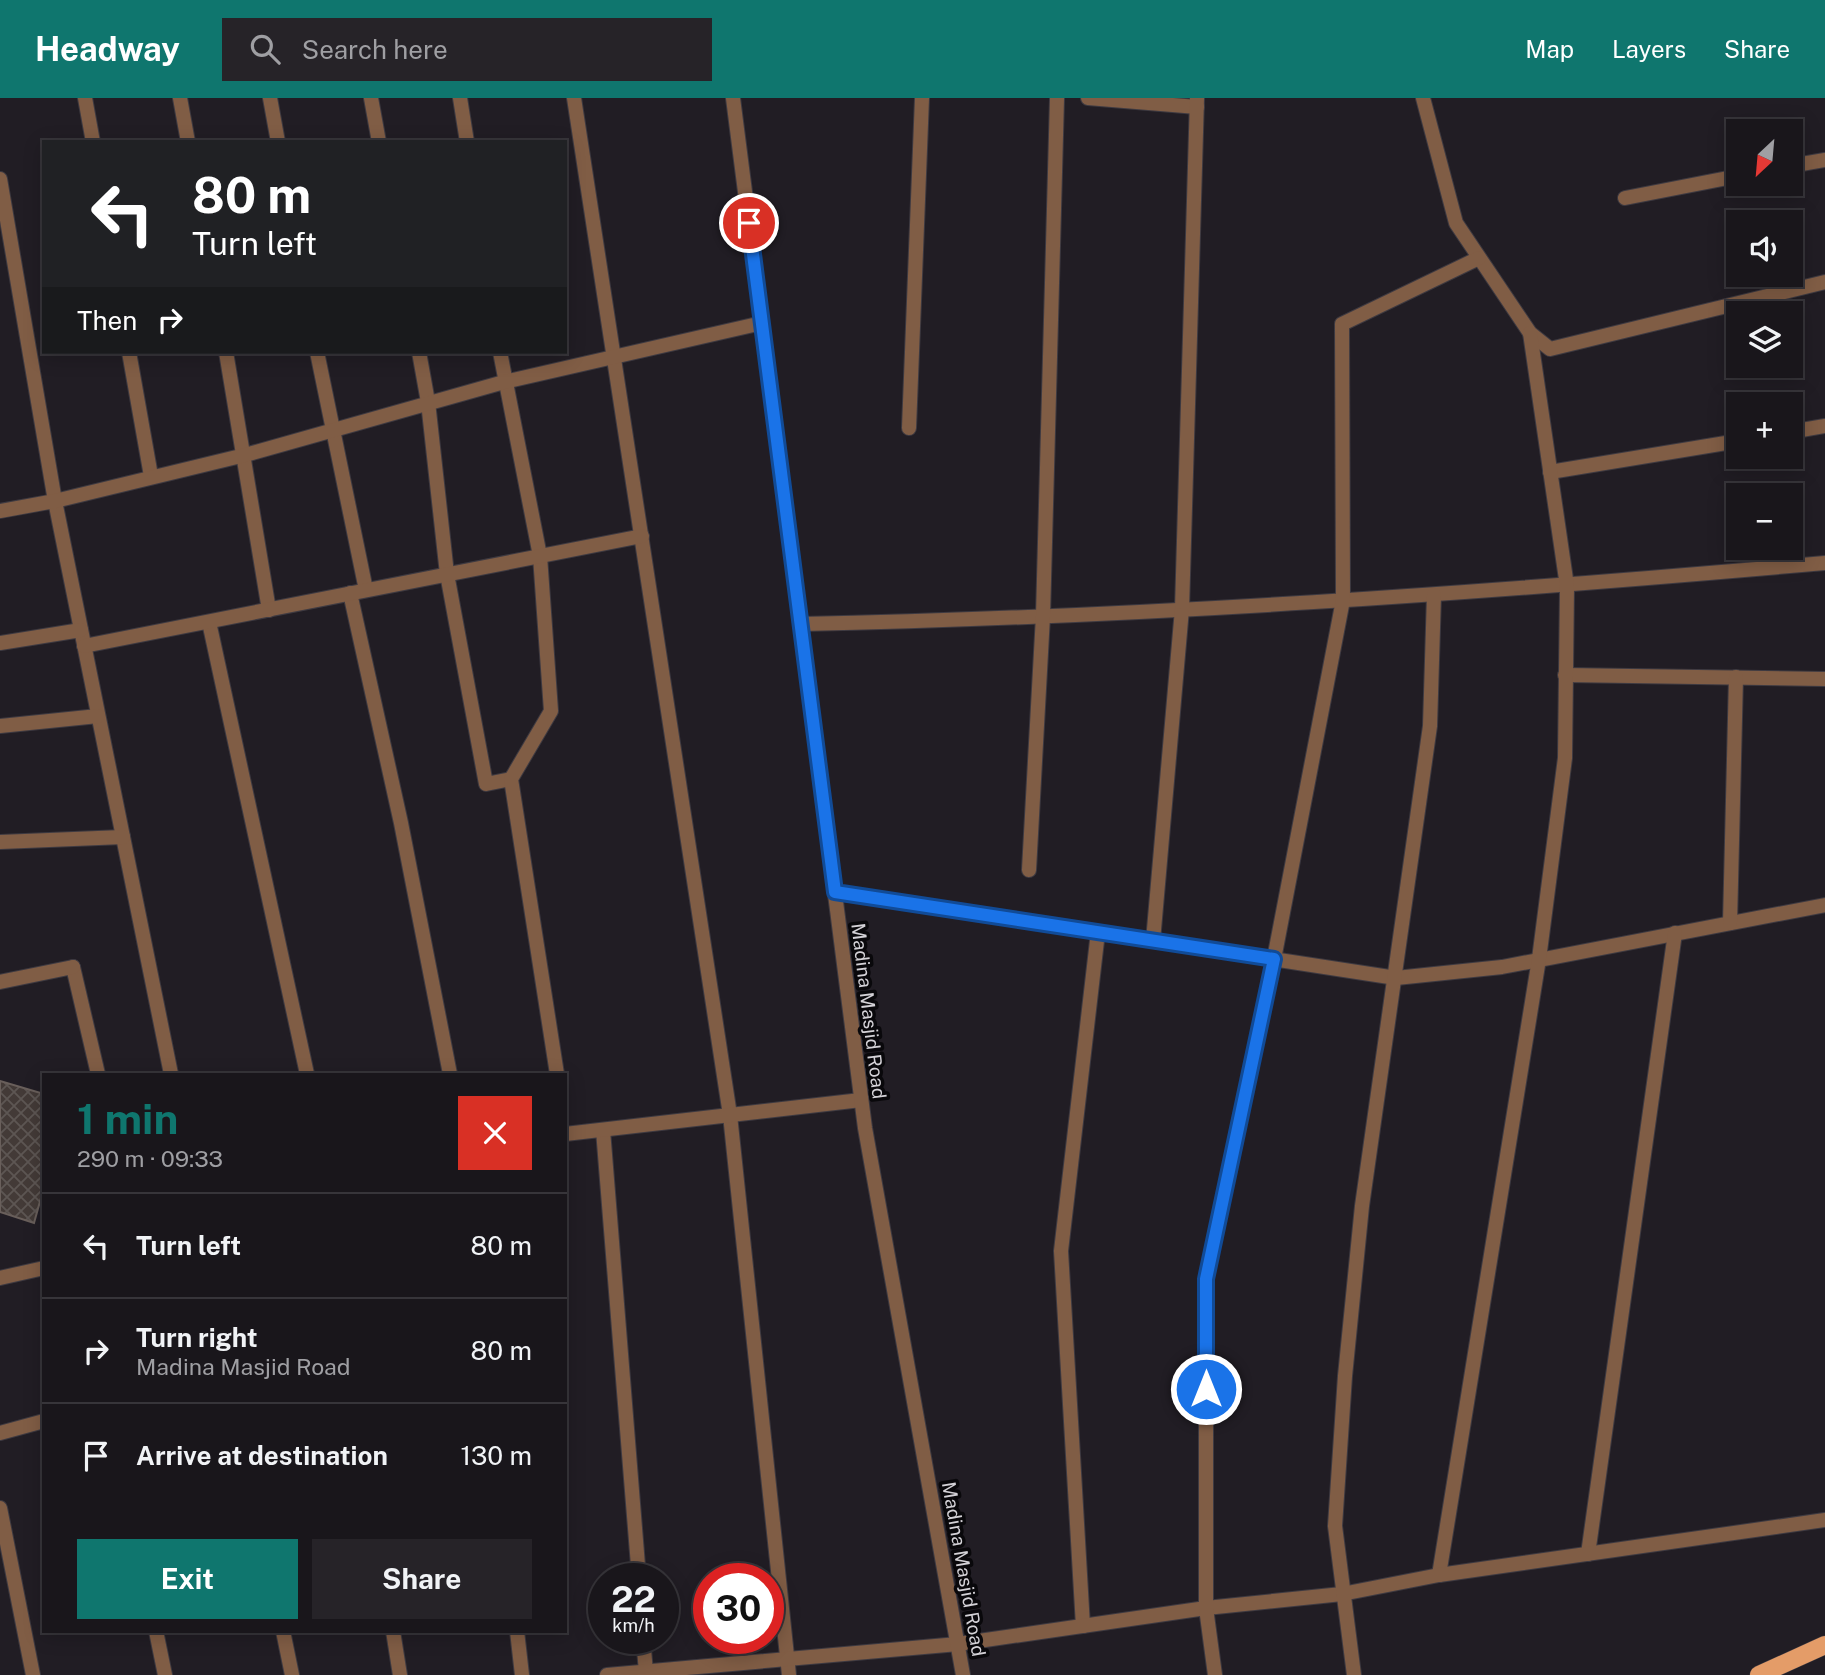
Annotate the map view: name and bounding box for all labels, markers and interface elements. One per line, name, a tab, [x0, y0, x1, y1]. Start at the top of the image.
search box	[222, 18, 712, 81]
text: Headway	[35, 30, 180, 68]
icon: search	[246, 30, 284, 68]
text: Search here	[302, 34, 448, 65]
text: Map	[1525, 35, 1574, 63]
text: Layers	[1612, 35, 1686, 63]
text: Share	[1724, 35, 1790, 63]
north arrow	[1726, 119, 1802, 196]
map controls	[1726, 119, 1803, 560]
text: 80 m	[192, 166, 311, 224]
icon: left	[77, 168, 168, 259]
pin	[719, 193, 779, 253]
icon: arrive	[730, 204, 768, 242]
button: sound	[1726, 210, 1803, 287]
text: Turn left	[192, 225, 317, 262]
icon: right	[151, 301, 189, 339]
button: layers	[1726, 301, 1803, 378]
text: Then	[77, 305, 137, 336]
button: +	[1726, 392, 1803, 469]
button: −	[1726, 483, 1803, 560]
street label: Madina Masjid Road	[847, 922, 891, 1100]
text: 1 min	[77, 1094, 178, 1143]
button: close	[458, 1096, 532, 1170]
text: 290 m · 09:33	[77, 1145, 223, 1172]
icon: left	[77, 1227, 115, 1265]
text: Turn left	[136, 1230, 241, 1261]
text: 80 m	[471, 1230, 532, 1261]
text: Turn right	[136, 1322, 258, 1353]
icon: right	[77, 1332, 115, 1370]
text: 80 m	[471, 1335, 532, 1366]
position arrow	[1169, 1352, 1243, 1426]
text: Madina Masjid Road	[136, 1353, 350, 1380]
icon: arrive	[77, 1437, 115, 1475]
text: Arrive at destination	[136, 1440, 388, 1471]
text: 130 m	[460, 1440, 532, 1471]
street label: Madina Masjid Road	[938, 1480, 990, 1658]
button: Exit	[77, 1539, 298, 1619]
button: Share	[312, 1539, 532, 1619]
speed limit sign: 30	[693, 1563, 784, 1654]
text: 22	[611, 1579, 656, 1620]
text: km/h	[612, 1615, 655, 1636]

